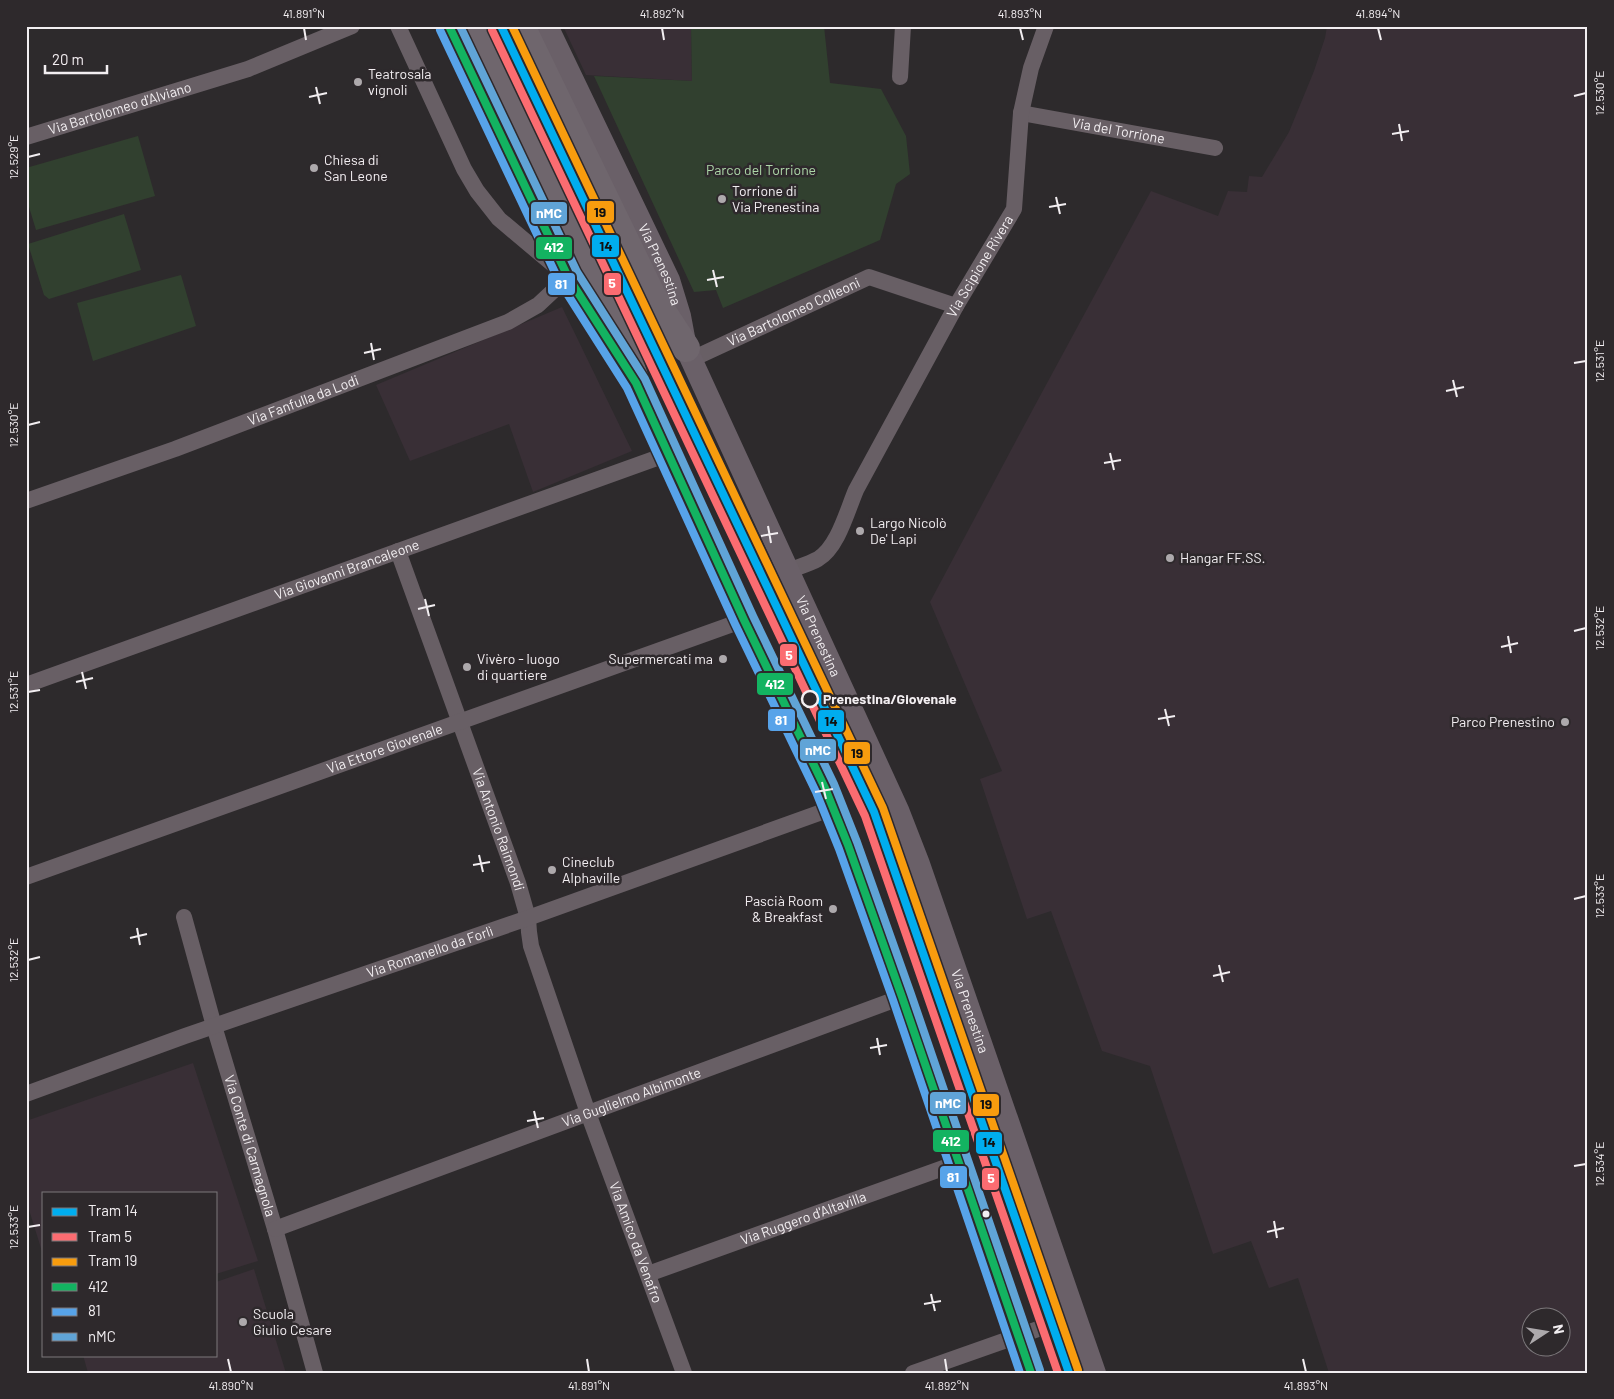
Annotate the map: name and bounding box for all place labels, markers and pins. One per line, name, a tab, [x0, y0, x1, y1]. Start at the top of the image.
place label: Teatrosala vignoli	[368, 65, 432, 98]
marker: Teatrosala vignoli	[352, 76, 364, 88]
place label: Chiesa di San Leone	[324, 151, 388, 184]
marker: Chiesa di San Leone	[308, 162, 320, 174]
place label: Torrione di Via Prenestina	[732, 182, 819, 215]
marker: Torrione di Via Prenestina	[716, 193, 728, 205]
place label: Largo Nicolò De' Lapi	[870, 514, 947, 547]
marker: Largo Nicolò De' Lapi	[854, 525, 866, 537]
place label: Hangar FF.SS.	[1180, 549, 1265, 566]
marker: Hangar FF.SS.	[1164, 552, 1176, 564]
place label: Vivèro - luogo di quartiere	[477, 650, 560, 683]
place label: Supermercati ma	[609, 650, 713, 667]
marker: Supermercati ma	[717, 653, 729, 665]
marker: Vivèro - luogo di quartiere	[461, 661, 473, 673]
marker: Prenestina/Giovenale	[801, 690, 819, 708]
place label: Prenestina/Giovenale	[823, 690, 957, 707]
place label: Parco Prenestino	[1451, 713, 1555, 730]
marker: Parco Prenestino	[1559, 716, 1571, 728]
place label: Cineclub Alphaville	[562, 853, 620, 886]
marker: Cineclub Alphaville	[546, 864, 558, 876]
place label: Pascià Room & Breakfast	[745, 892, 823, 925]
marker: Pascià Room & Breakfast	[827, 903, 839, 915]
unlabelled marker	[981, 1209, 991, 1219]
place label: Scuola Giulio Cesare	[253, 1305, 332, 1338]
marker: Scuola Giulio Cesare	[237, 1316, 249, 1328]

